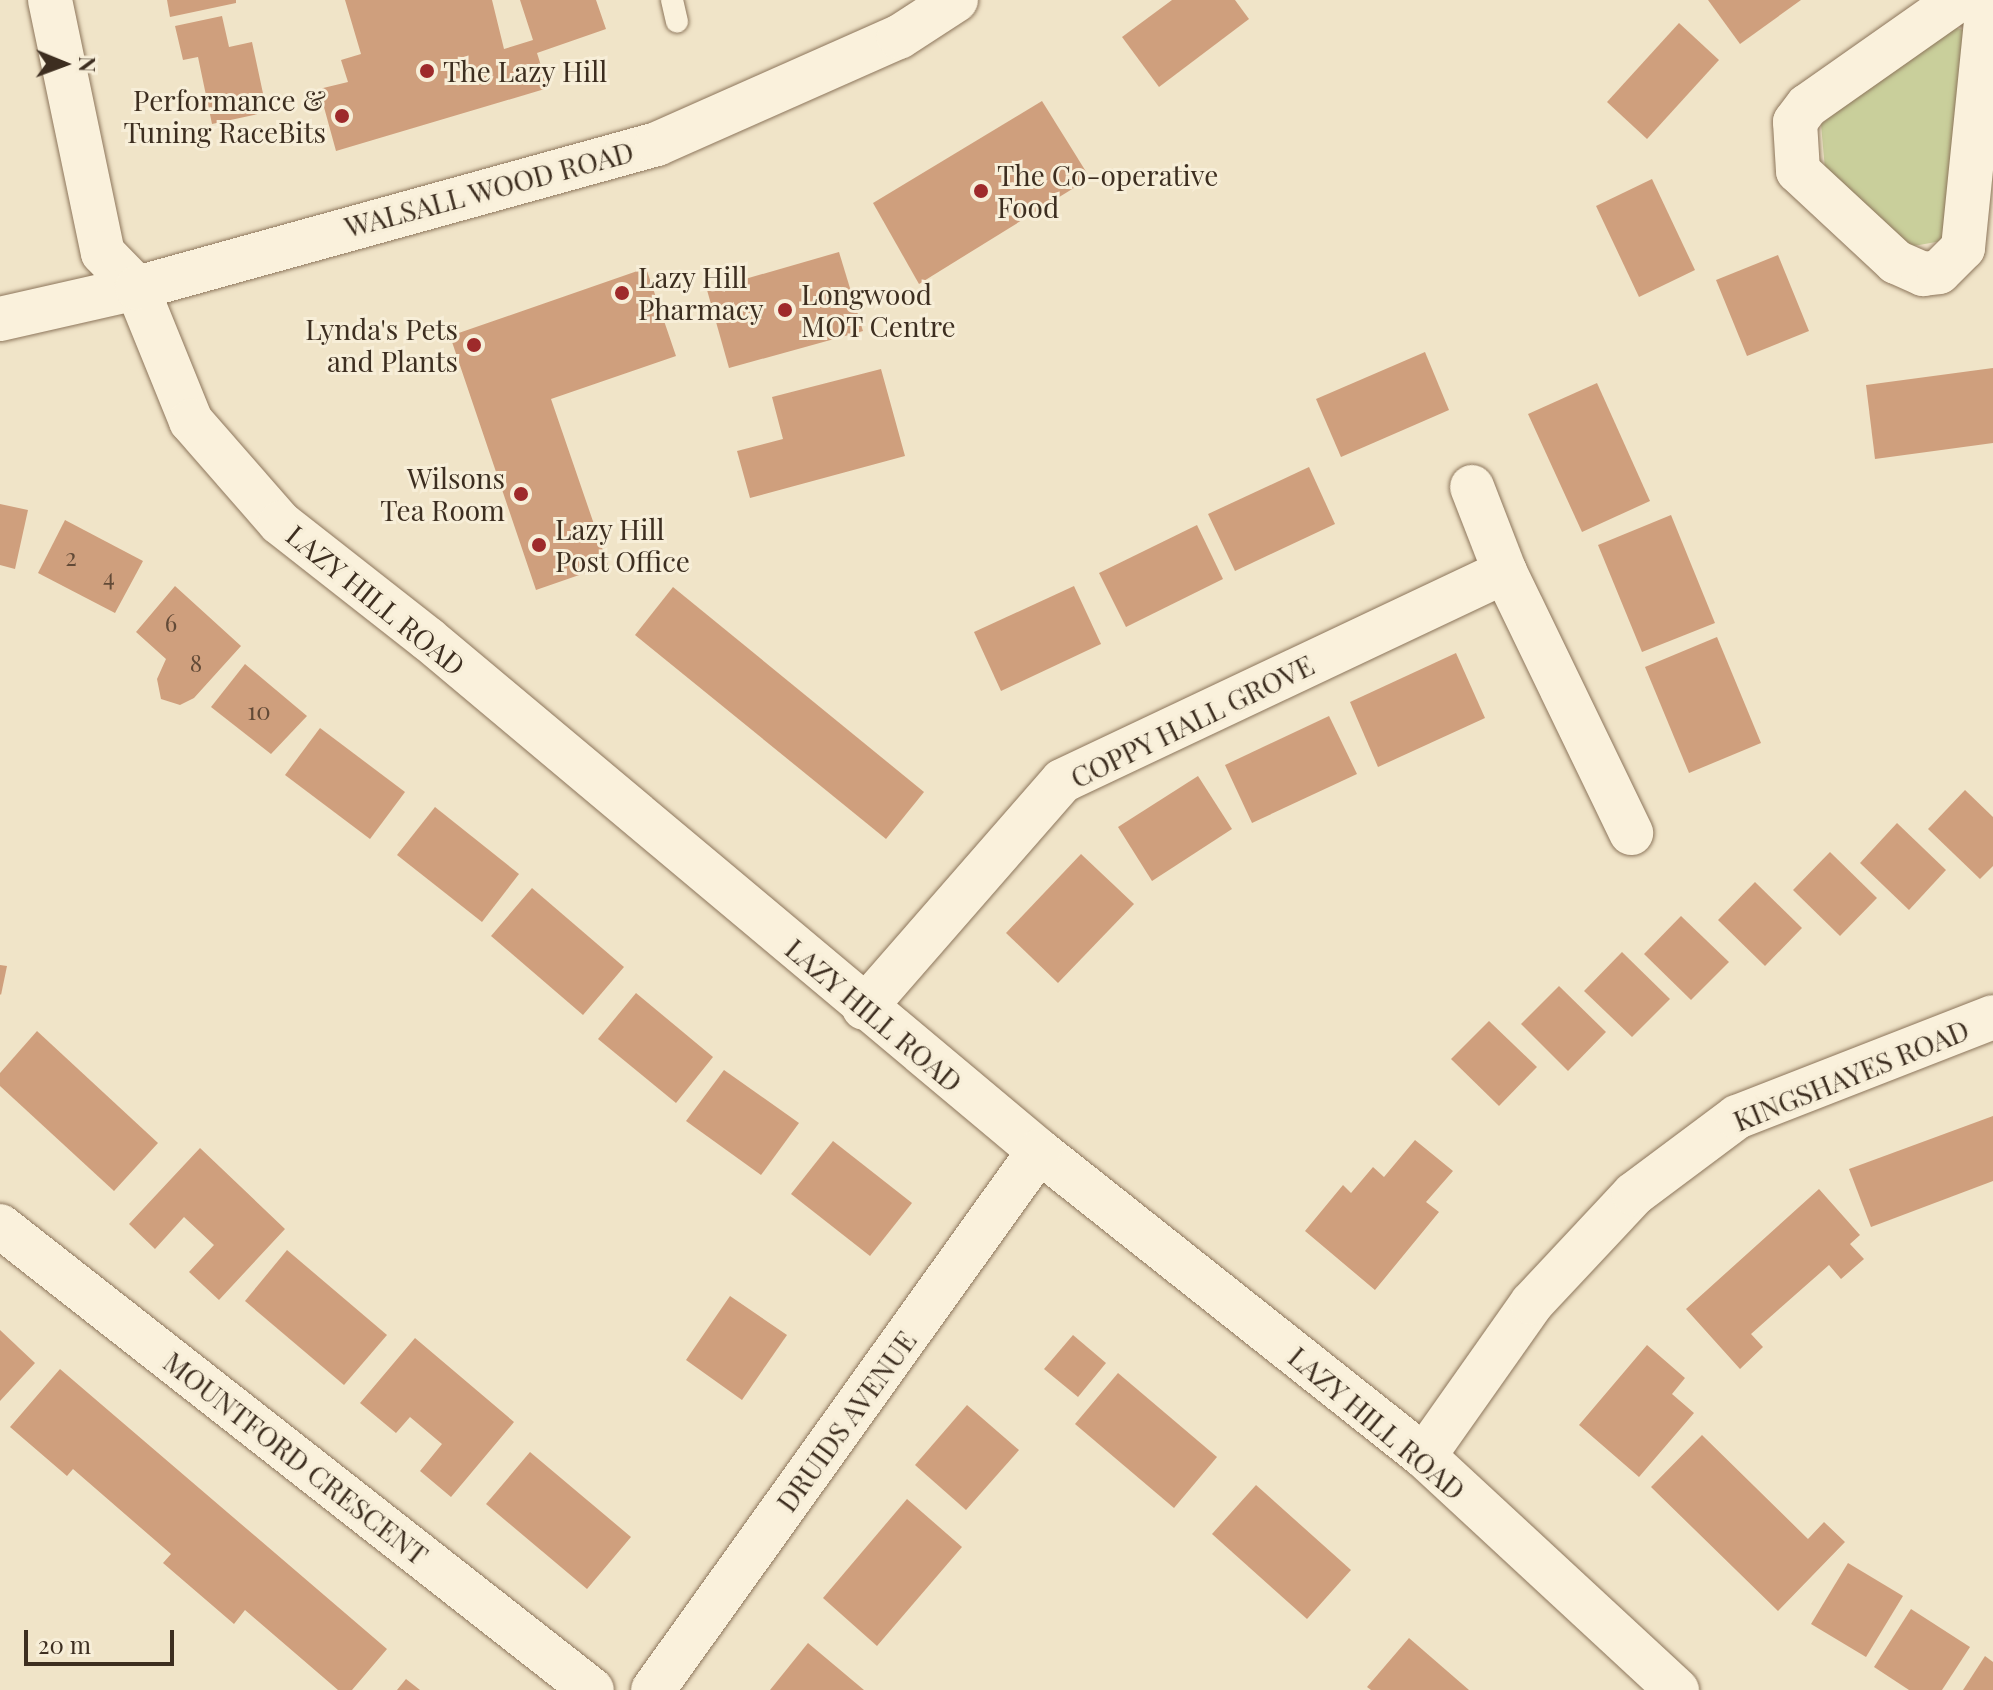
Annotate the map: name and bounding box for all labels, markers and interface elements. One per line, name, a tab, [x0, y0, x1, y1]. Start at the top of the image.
north arrow	[24, 24, 104, 104]
place label: The Lazy Hill	[443, 54, 608, 88]
text: N	[73, 56, 103, 73]
marker: The Lazy Hill	[418, 62, 436, 80]
place label: Performance & Tuning RaceBits	[124, 83, 326, 149]
marker: Performance & Tuning RaceBits	[333, 107, 351, 125]
street label: WALSALL WOOD ROAD	[341, 134, 637, 244]
place label: The Co-operative Food	[997, 158, 1218, 224]
marker: The Co-operative Food	[972, 182, 990, 200]
place label: Lazy Hill Pharmacy	[638, 260, 764, 326]
place label: Longwood MOT Centre	[801, 277, 956, 343]
marker: Lazy Hill Pharmacy	[613, 284, 631, 302]
marker: Longwood MOT Centre	[776, 301, 794, 319]
place label: Lynda's Pets and Plants	[305, 312, 458, 378]
marker: Lynda's Pets and Plants	[465, 336, 483, 354]
place label: Wilsons Tea Room	[380, 461, 505, 527]
marker: Wilsons Tea Room	[512, 485, 530, 503]
place label: Lazy Hill Post Office	[555, 512, 690, 578]
street label: LAZY HILL ROAD	[280, 518, 472, 682]
marker: Lazy Hill Post Office	[530, 536, 548, 554]
house number: 2	[65, 543, 77, 571]
house number: 4	[103, 563, 115, 591]
house number: 6	[165, 609, 177, 637]
street label: COPPY HALL GROVE	[1065, 647, 1319, 795]
house number: 8	[190, 649, 202, 677]
house number: 10	[247, 697, 271, 725]
street label: LAZY HILL ROAD	[779, 931, 969, 1099]
street label: KINGSHAYES ROAD	[1728, 1012, 1974, 1138]
street label: DRUIDS AVENUE	[769, 1324, 923, 1518]
street label: LAZY HILL ROAD	[1282, 1339, 1472, 1507]
street label: MOUNTFORD CRESCENT	[157, 1345, 435, 1571]
scale bar	[28, 1614, 178, 1664]
text: 20 m	[38, 1628, 91, 1660]

